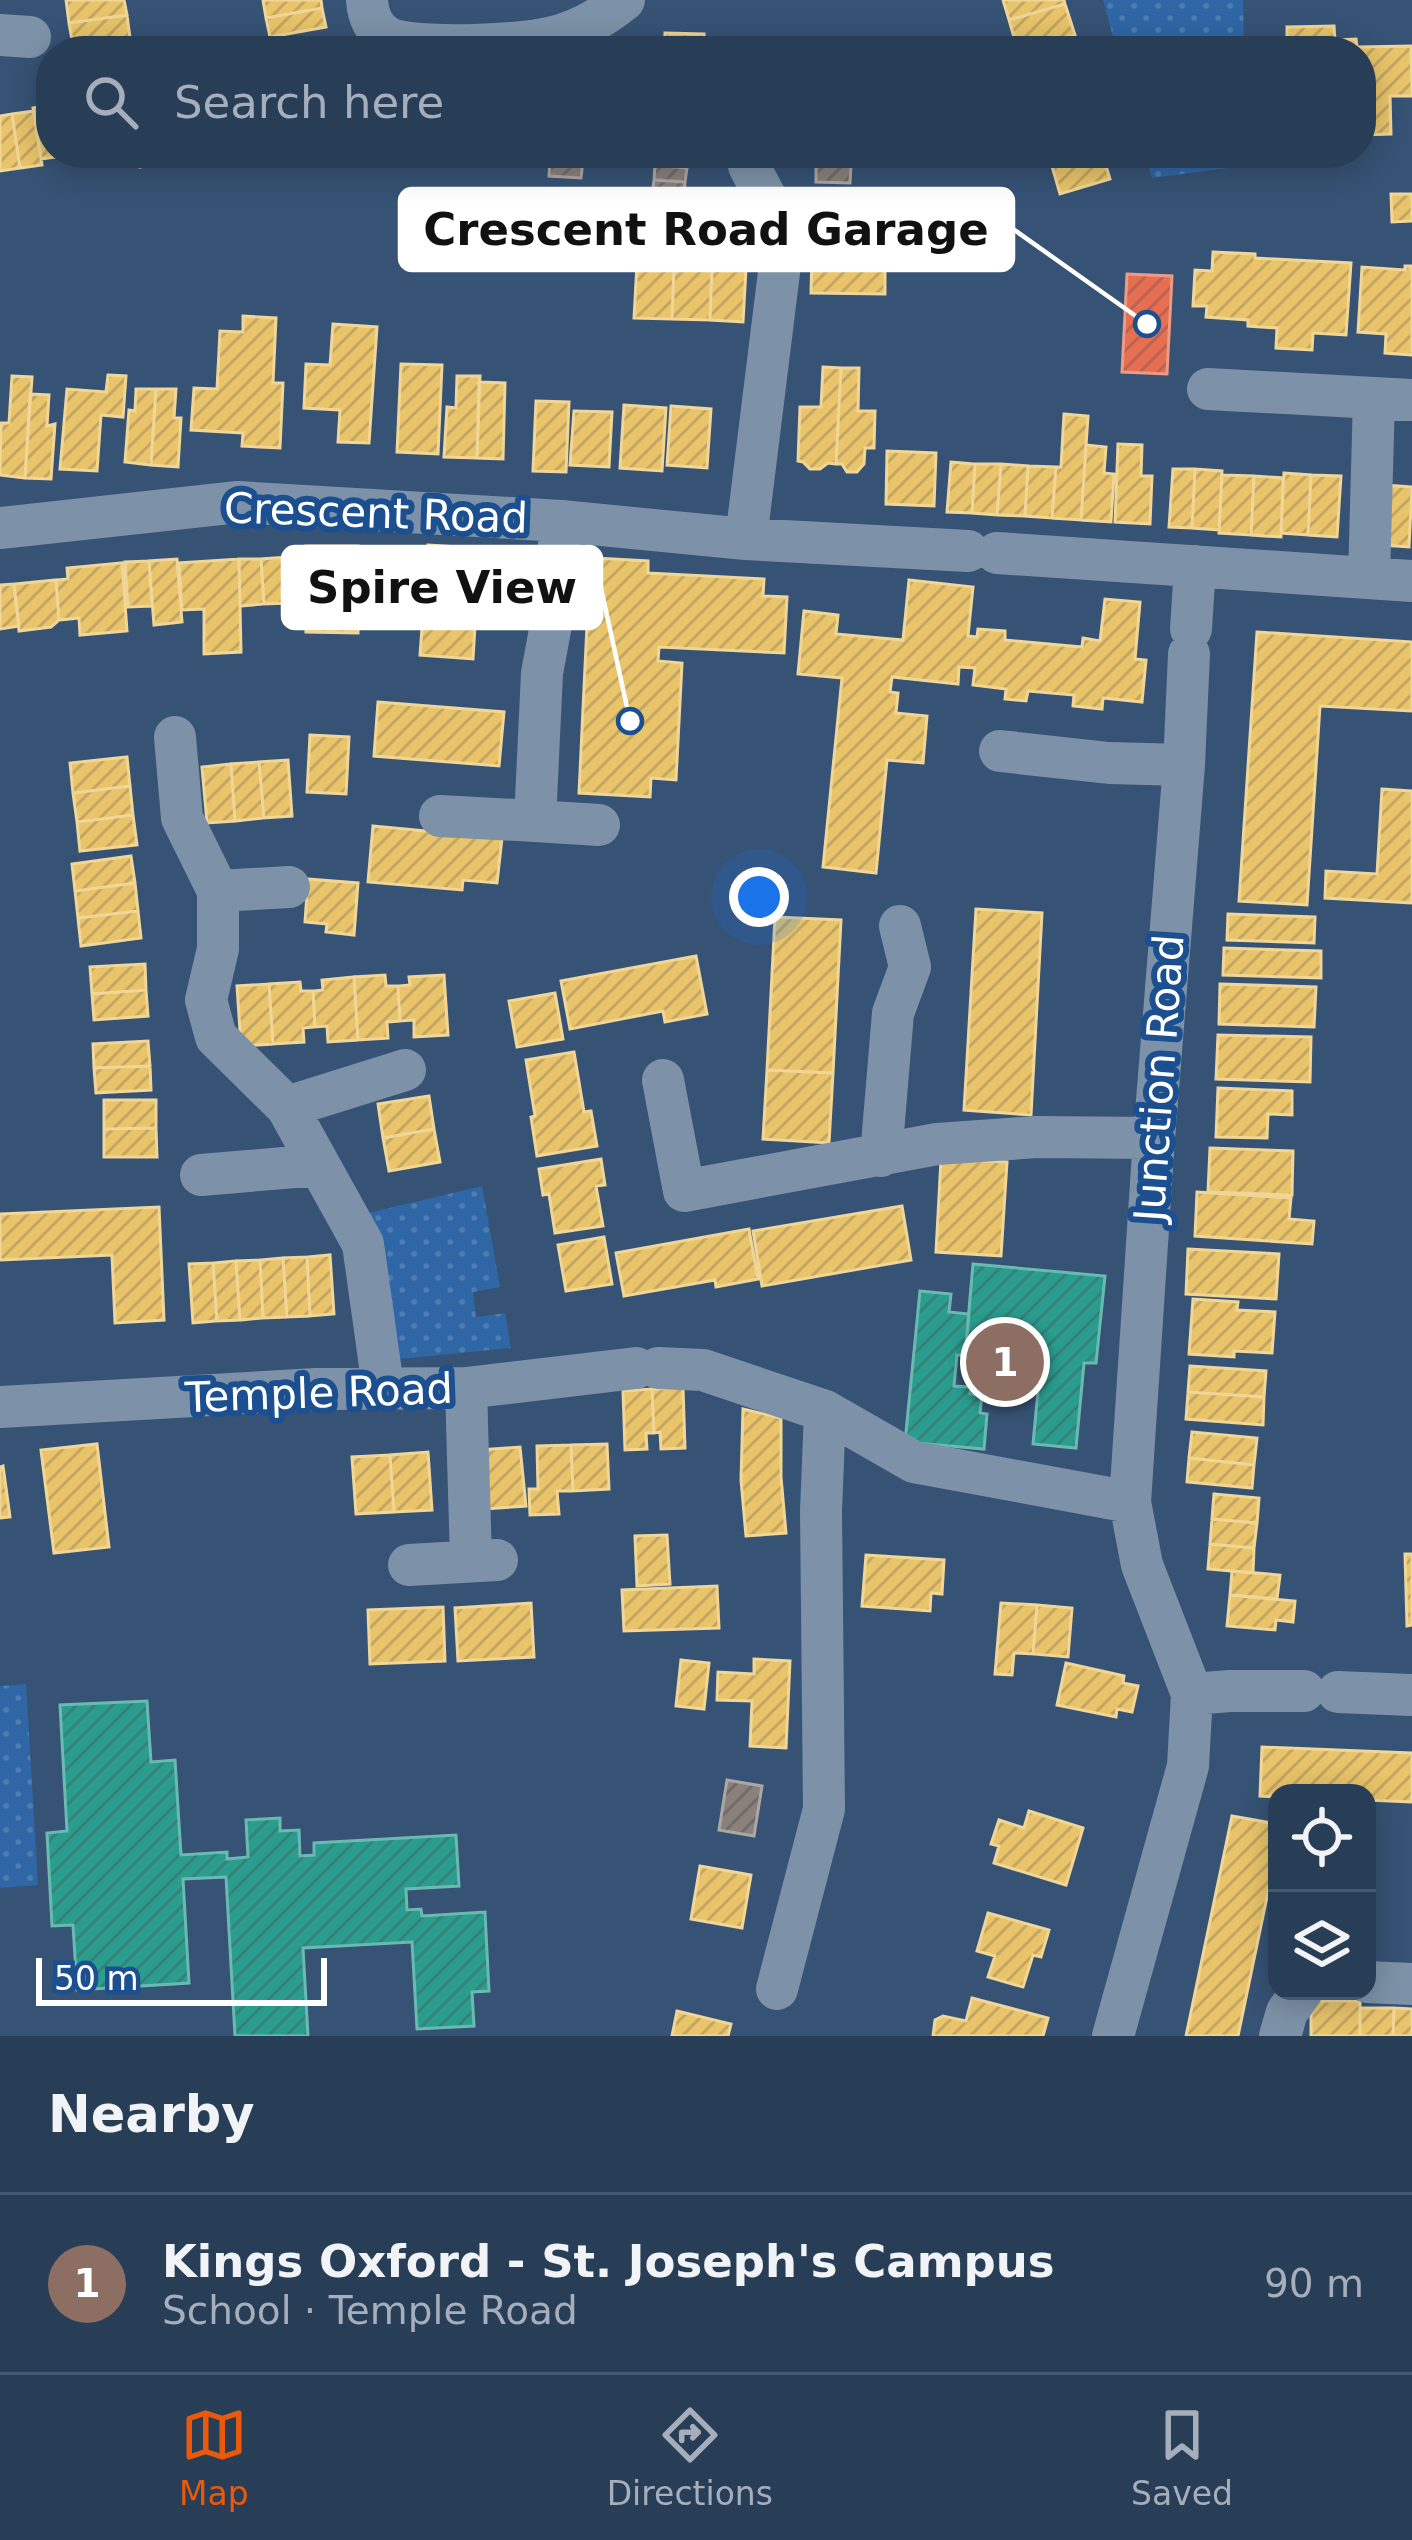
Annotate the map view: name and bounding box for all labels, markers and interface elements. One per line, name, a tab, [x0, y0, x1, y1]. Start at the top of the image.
search box	[36, 36, 1376, 168]
icon: search	[78, 69, 144, 135]
text: Search here	[174, 76, 444, 129]
callout: Crescent Road Garage	[400, 189, 1013, 270]
text: Crescent Road Garage	[423, 203, 989, 256]
street label: Crescent Road	[223, 483, 529, 543]
callout: Spire View	[283, 547, 601, 628]
text: Spire View	[307, 561, 577, 614]
your location	[729, 867, 789, 927]
street label: Junction Road	[1124, 933, 1193, 1226]
pin: 1	[966, 1317, 1044, 1407]
street label: Temple Road	[183, 1364, 454, 1422]
map controls	[1268, 1784, 1376, 2000]
button: locate	[1268, 1784, 1376, 1892]
button: layers	[1268, 1892, 1376, 2000]
scale bar	[36, 1952, 327, 2005]
text: 50 m	[54, 1959, 139, 1998]
text: Nearby	[48, 2085, 255, 2144]
text: Kings Oxford - St. Joseph's Campus	[162, 2235, 1055, 2288]
text: 1	[73, 2261, 101, 2306]
text: 90 m	[1264, 2261, 1364, 2306]
text: School · Temple Road	[162, 2288, 578, 2333]
tab: Map	[179, 2402, 249, 2513]
tab: Directions	[607, 2402, 773, 2513]
tab: Saved	[1131, 2402, 1233, 2513]

